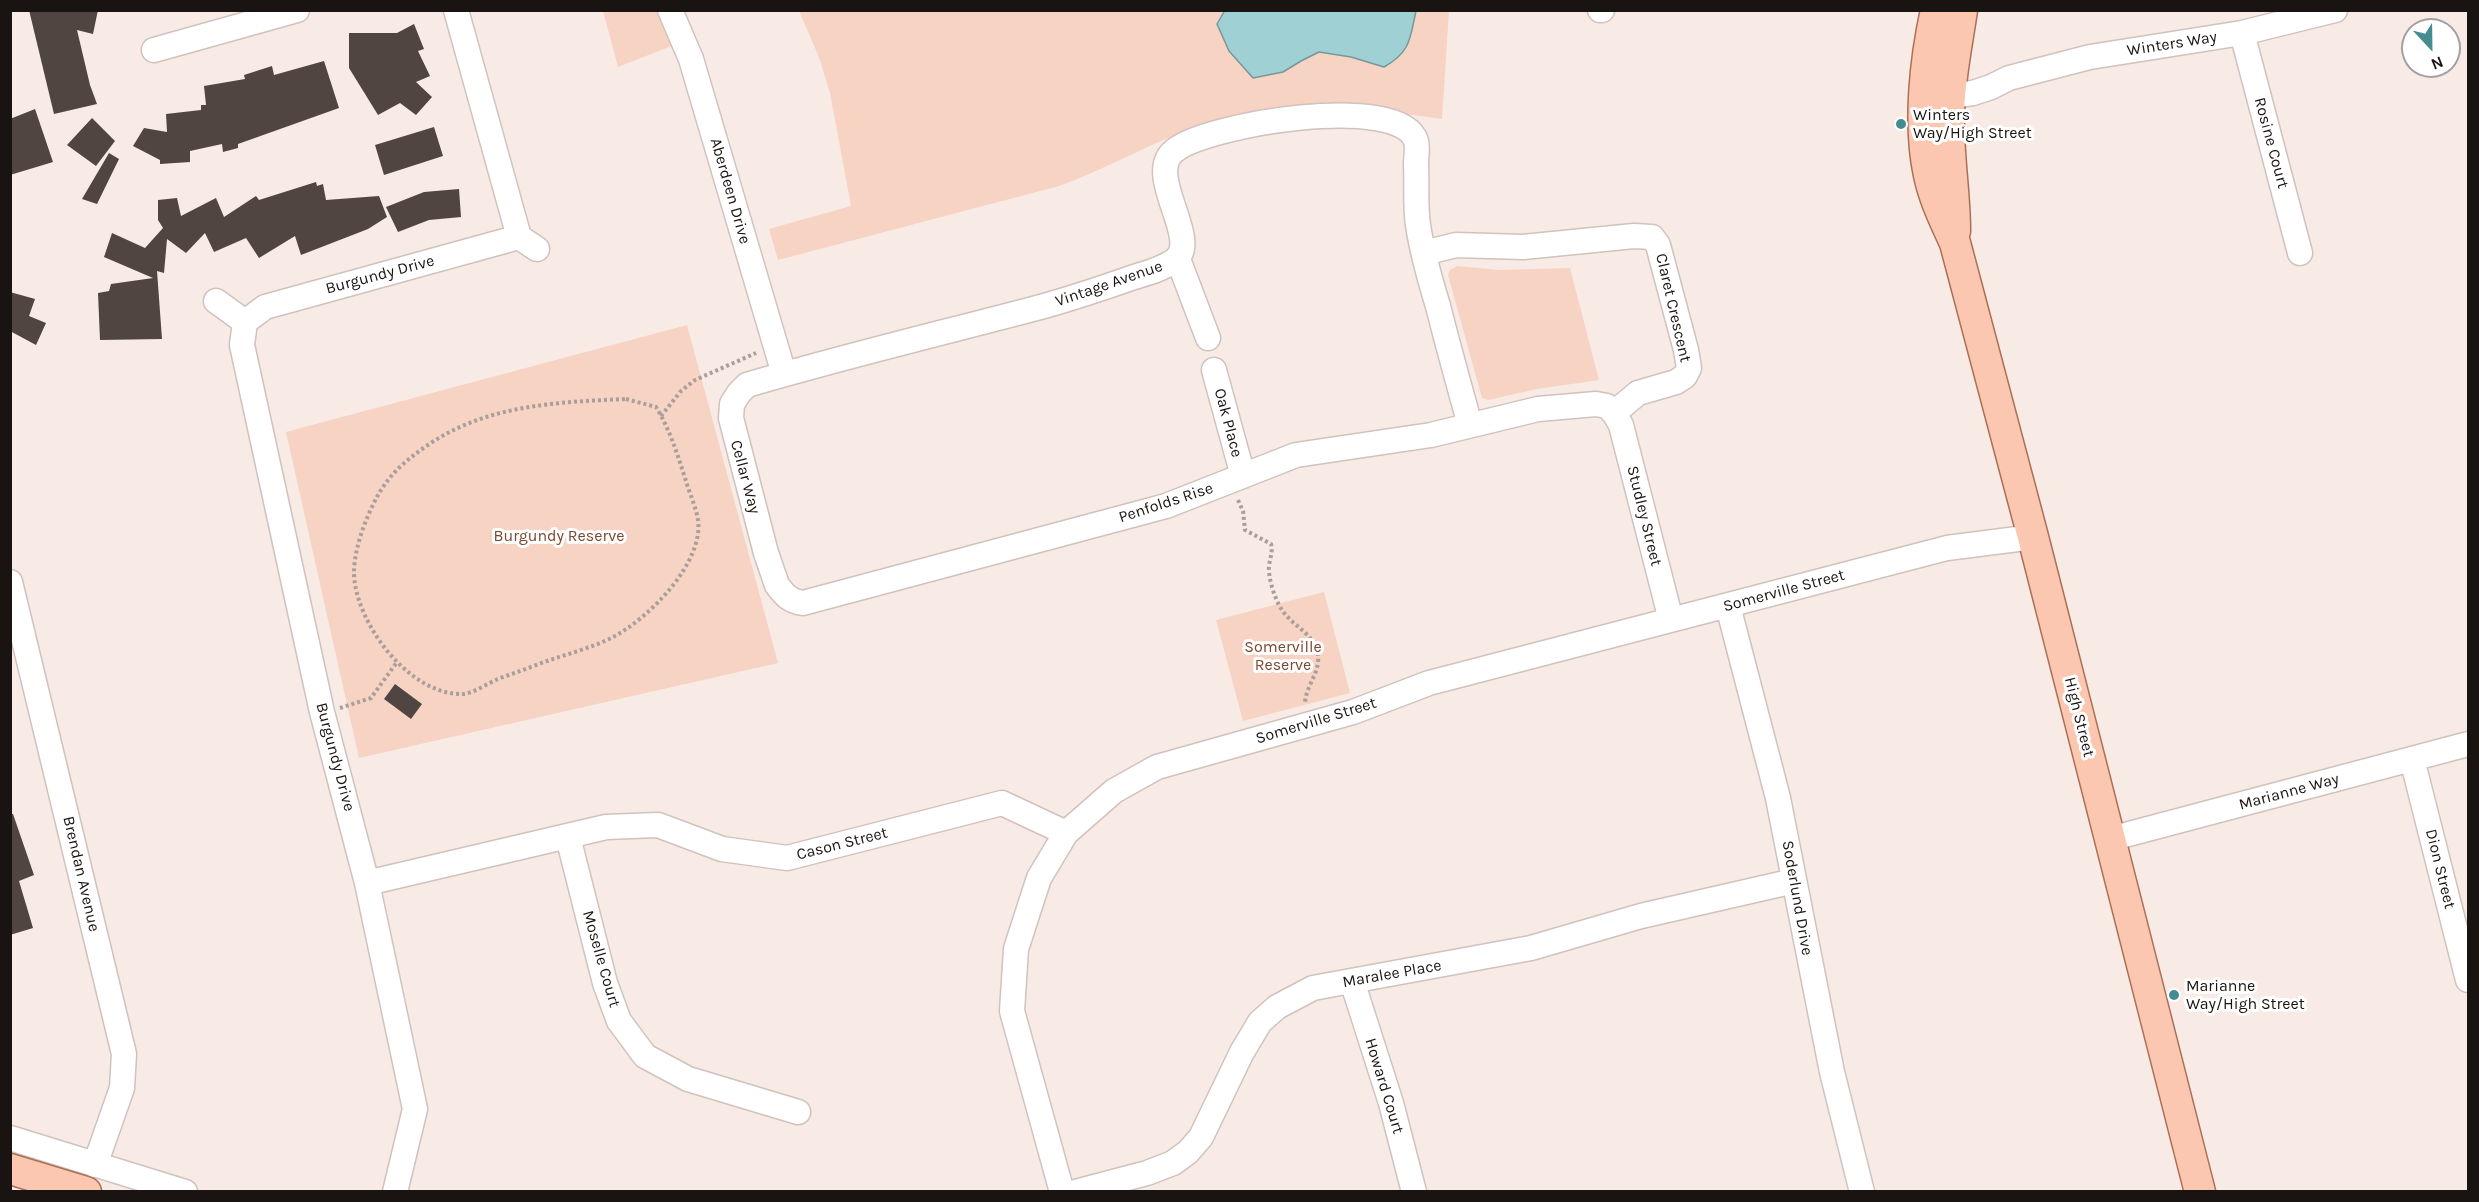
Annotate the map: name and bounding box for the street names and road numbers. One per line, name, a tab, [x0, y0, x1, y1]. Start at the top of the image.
street label: Winters Way	[2126, 27, 2218, 61]
street label: Rosine Court	[2250, 95, 2292, 191]
street label: Aberdeen Drive	[706, 136, 754, 246]
street label: Burgundy Drive	[324, 251, 436, 299]
street label: Claret Crescent	[1651, 252, 1695, 364]
street label: Vintage Avenue	[1053, 257, 1165, 311]
street label: Oak Place	[1210, 386, 1246, 460]
street label: Cellar Way	[726, 438, 764, 516]
street label: Studley Street	[1622, 464, 1666, 568]
street label: Penfolds Rise	[1116, 479, 1216, 527]
street label: Somerville Street	[1721, 566, 1847, 616]
street label: High Street	[2060, 675, 2098, 759]
street label: Somerville Street	[1253, 694, 1379, 748]
street label: Burgundy Drive	[311, 701, 359, 813]
street label: Marianne Way	[2237, 769, 2341, 815]
street label: Brendan Avenue	[58, 814, 104, 934]
street label: Cason Street	[794, 823, 890, 865]
street label: Dion Street	[2421, 827, 2459, 911]
street label: Soderlund Drive	[1777, 839, 1817, 957]
street label: Moselle Court	[578, 908, 624, 1010]
street label: Maralee Place	[1341, 956, 1443, 992]
street label: Howard Court	[1360, 1036, 1408, 1136]

